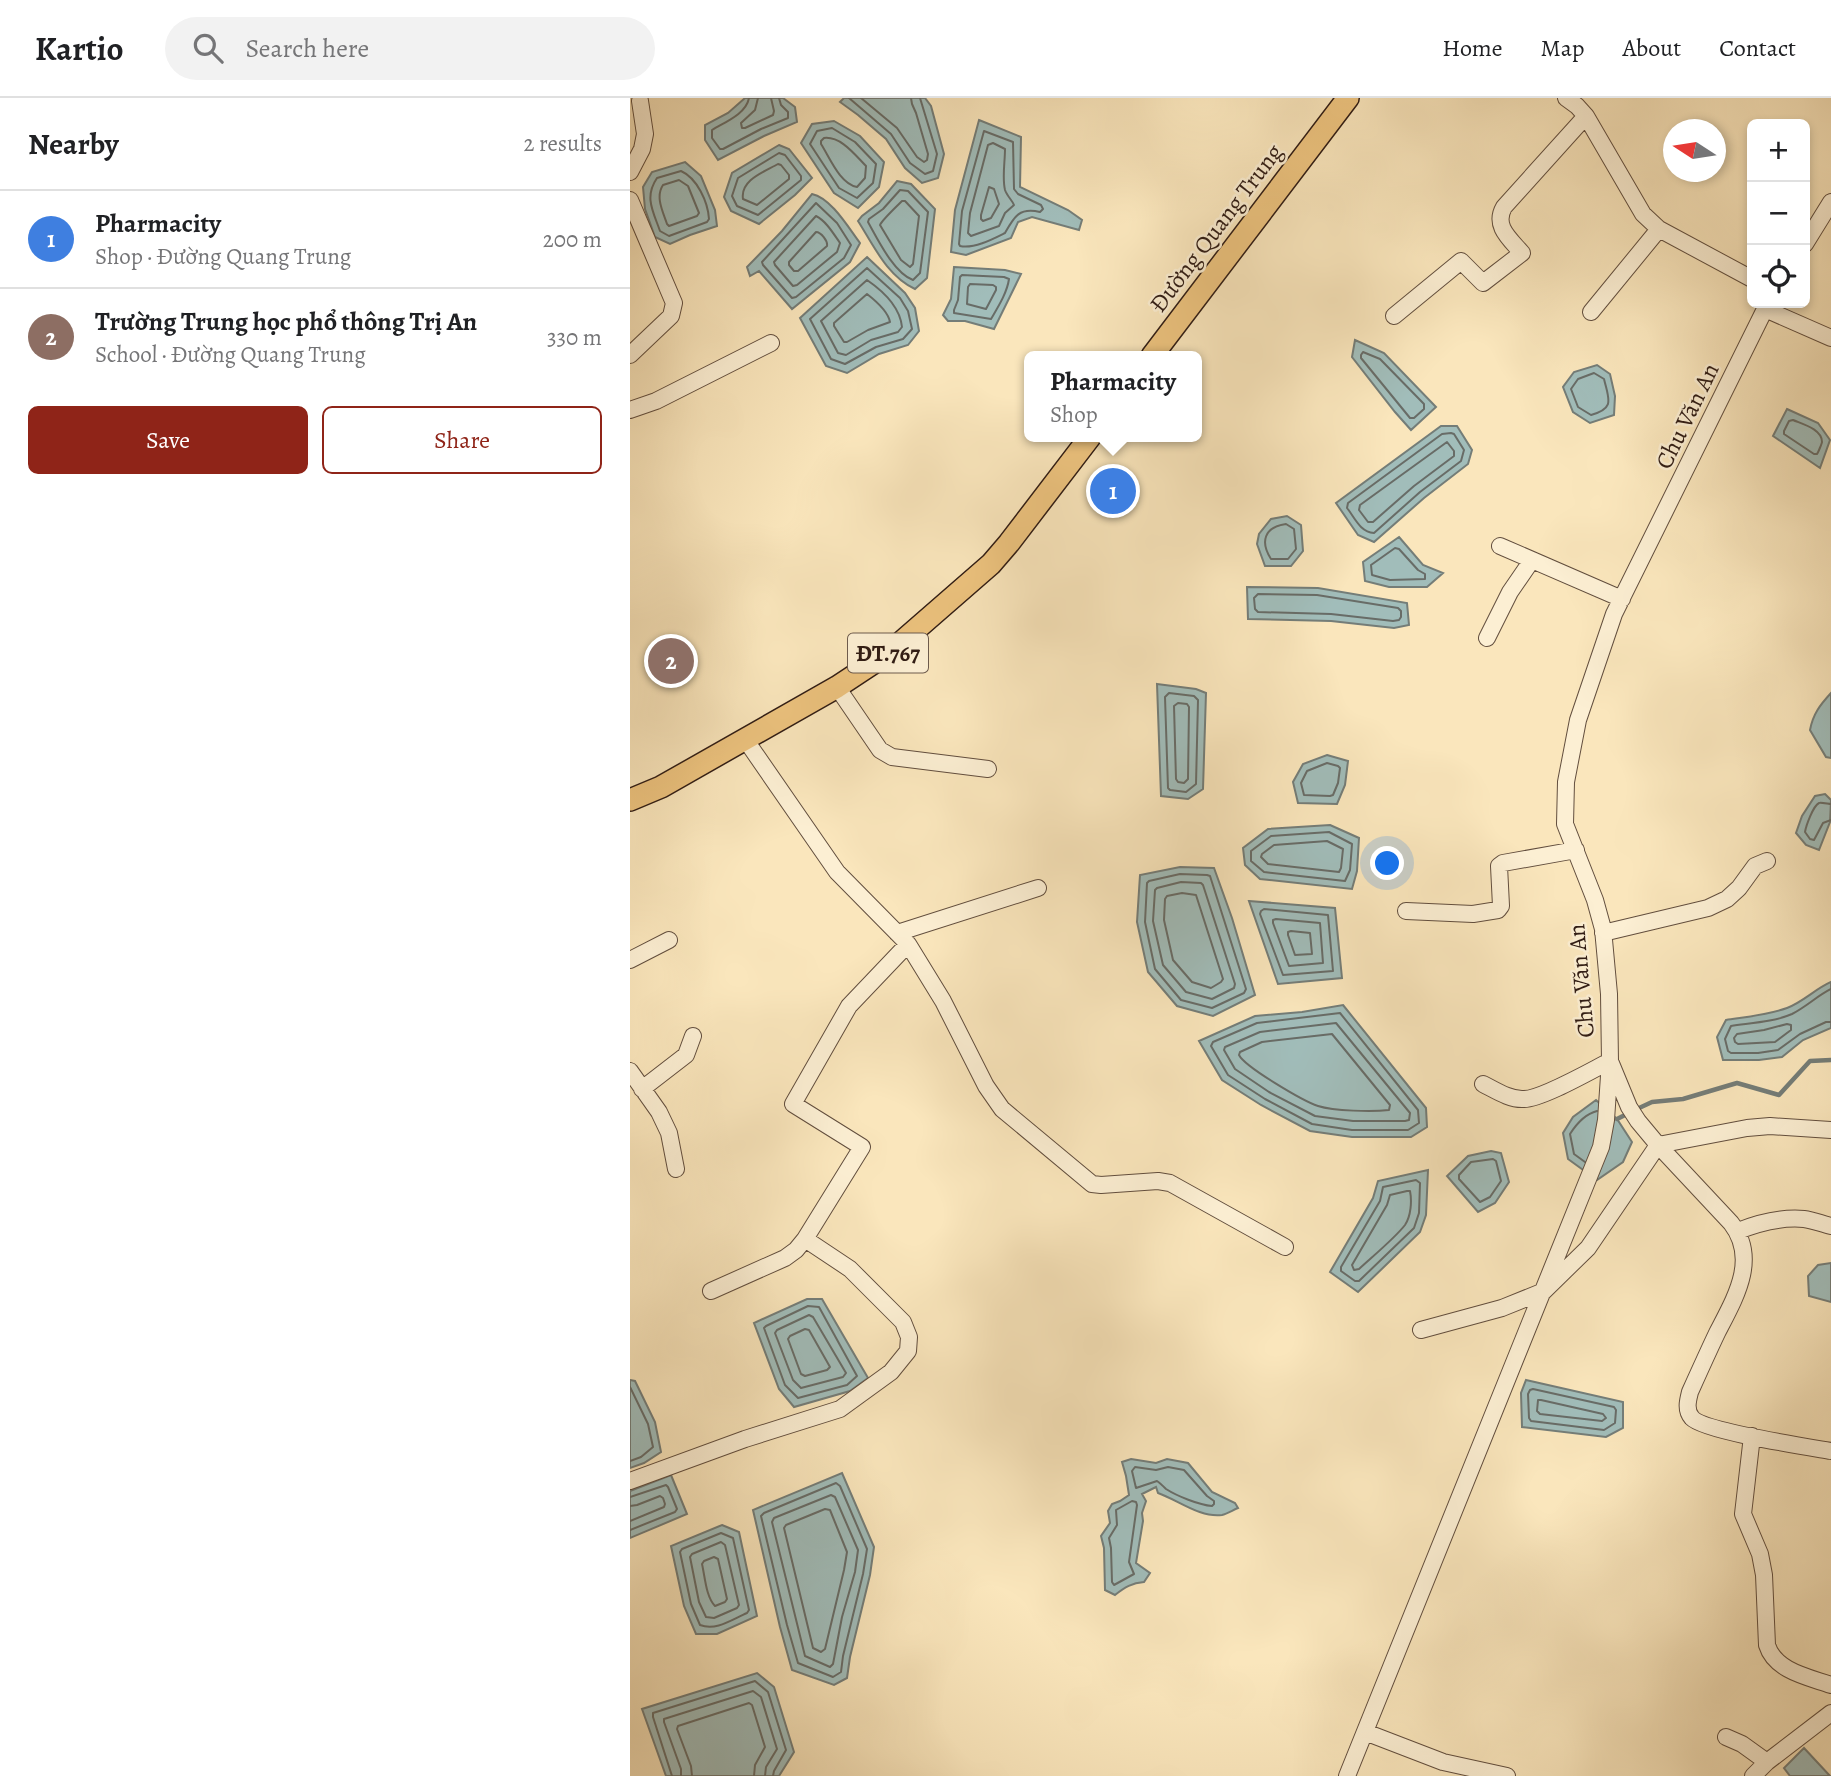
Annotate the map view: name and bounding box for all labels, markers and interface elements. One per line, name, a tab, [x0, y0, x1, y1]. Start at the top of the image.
search box	[165, 17, 655, 80]
text: Kartio	[35, 26, 123, 71]
icon: search	[189, 29, 227, 67]
text: Search here	[245, 31, 369, 66]
text: Home	[1442, 32, 1503, 64]
text: Map	[1541, 32, 1585, 64]
text: About	[1623, 32, 1681, 64]
text: Contact	[1719, 32, 1796, 64]
north arrow	[1663, 119, 1726, 182]
map controls	[1747, 119, 1810, 308]
button: +	[1747, 119, 1810, 182]
text: Nearby	[28, 124, 119, 164]
text: 2 results	[524, 128, 602, 159]
street label: Đường Quang Trung	[1142, 137, 1290, 319]
button: −	[1747, 182, 1810, 245]
text: Pharmacity	[95, 206, 221, 241]
text: 1	[47, 224, 55, 255]
text: 200 m	[543, 224, 602, 255]
text: Shop · Đường Quang Trung	[95, 241, 351, 272]
button: locate	[1747, 245, 1810, 308]
text: Trường Trung học phổ thông Trị An	[95, 304, 477, 339]
text: 2	[45, 322, 57, 353]
text: 330 m	[547, 322, 602, 353]
text: School · Đường Quang Trung	[95, 339, 366, 370]
popup	[1024, 351, 1202, 442]
street label: Chu Văn An	[1648, 358, 1726, 474]
text: Pharmacity	[1050, 364, 1176, 399]
text: Shop	[1050, 399, 1098, 430]
button: Save	[28, 406, 308, 474]
button: Share	[322, 406, 602, 474]
pin: 1	[1090, 465, 1136, 517]
road number: ĐT.767	[848, 634, 928, 673]
pin: 2	[648, 635, 694, 687]
your location	[1370, 846, 1404, 880]
street label: Chu Văn An	[1560, 923, 1602, 1039]

